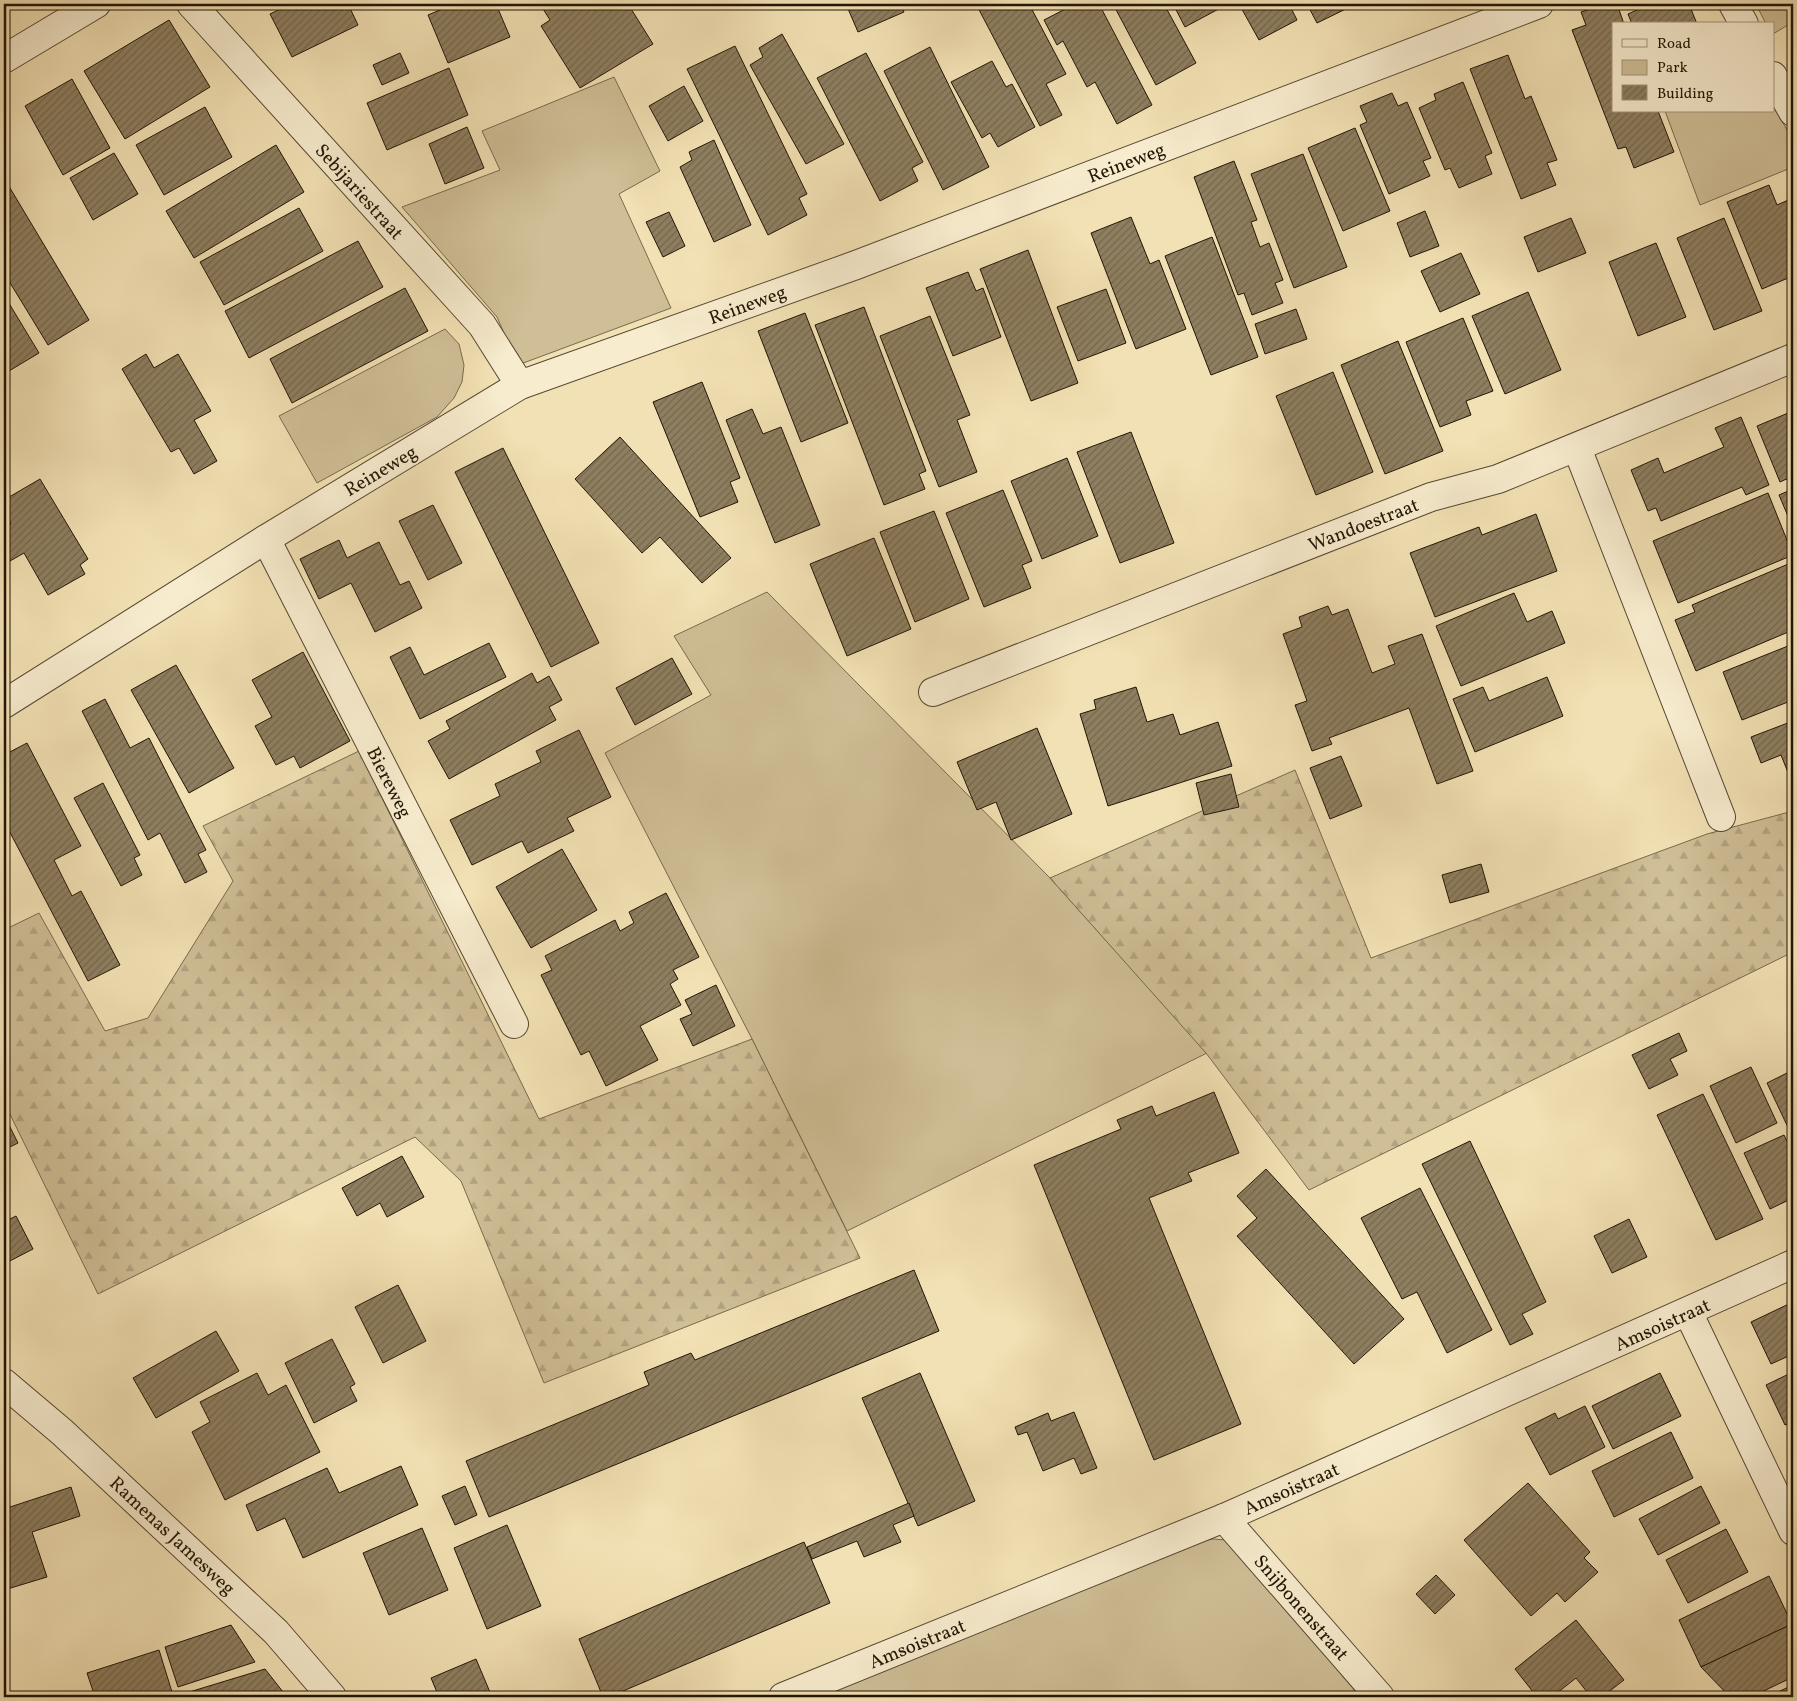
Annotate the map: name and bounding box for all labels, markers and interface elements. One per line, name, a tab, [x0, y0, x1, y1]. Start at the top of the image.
legend	[1612, 22, 1774, 112]
text: Road	[1657, 34, 1691, 55]
text: Park	[1657, 58, 1688, 79]
text: Building	[1657, 84, 1714, 105]
street label: Reineweg	[1084, 137, 1169, 190]
street label: Sebijariestraat	[308, 139, 409, 246]
street label: Reineweg	[705, 280, 790, 332]
street label: Reineweg	[340, 440, 422, 504]
street label: Wandoestraat	[1305, 493, 1423, 559]
street label: Biereweg	[359, 743, 417, 823]
street label: Amsoistraat	[1611, 1293, 1715, 1358]
street label: Amsoistraat	[1240, 1457, 1344, 1522]
street label: Ramenas Jamesweg	[103, 1471, 240, 1602]
street label: Snijbonenstraat	[1247, 1550, 1354, 1667]
street label: Amsoistraat	[865, 1614, 970, 1676]

